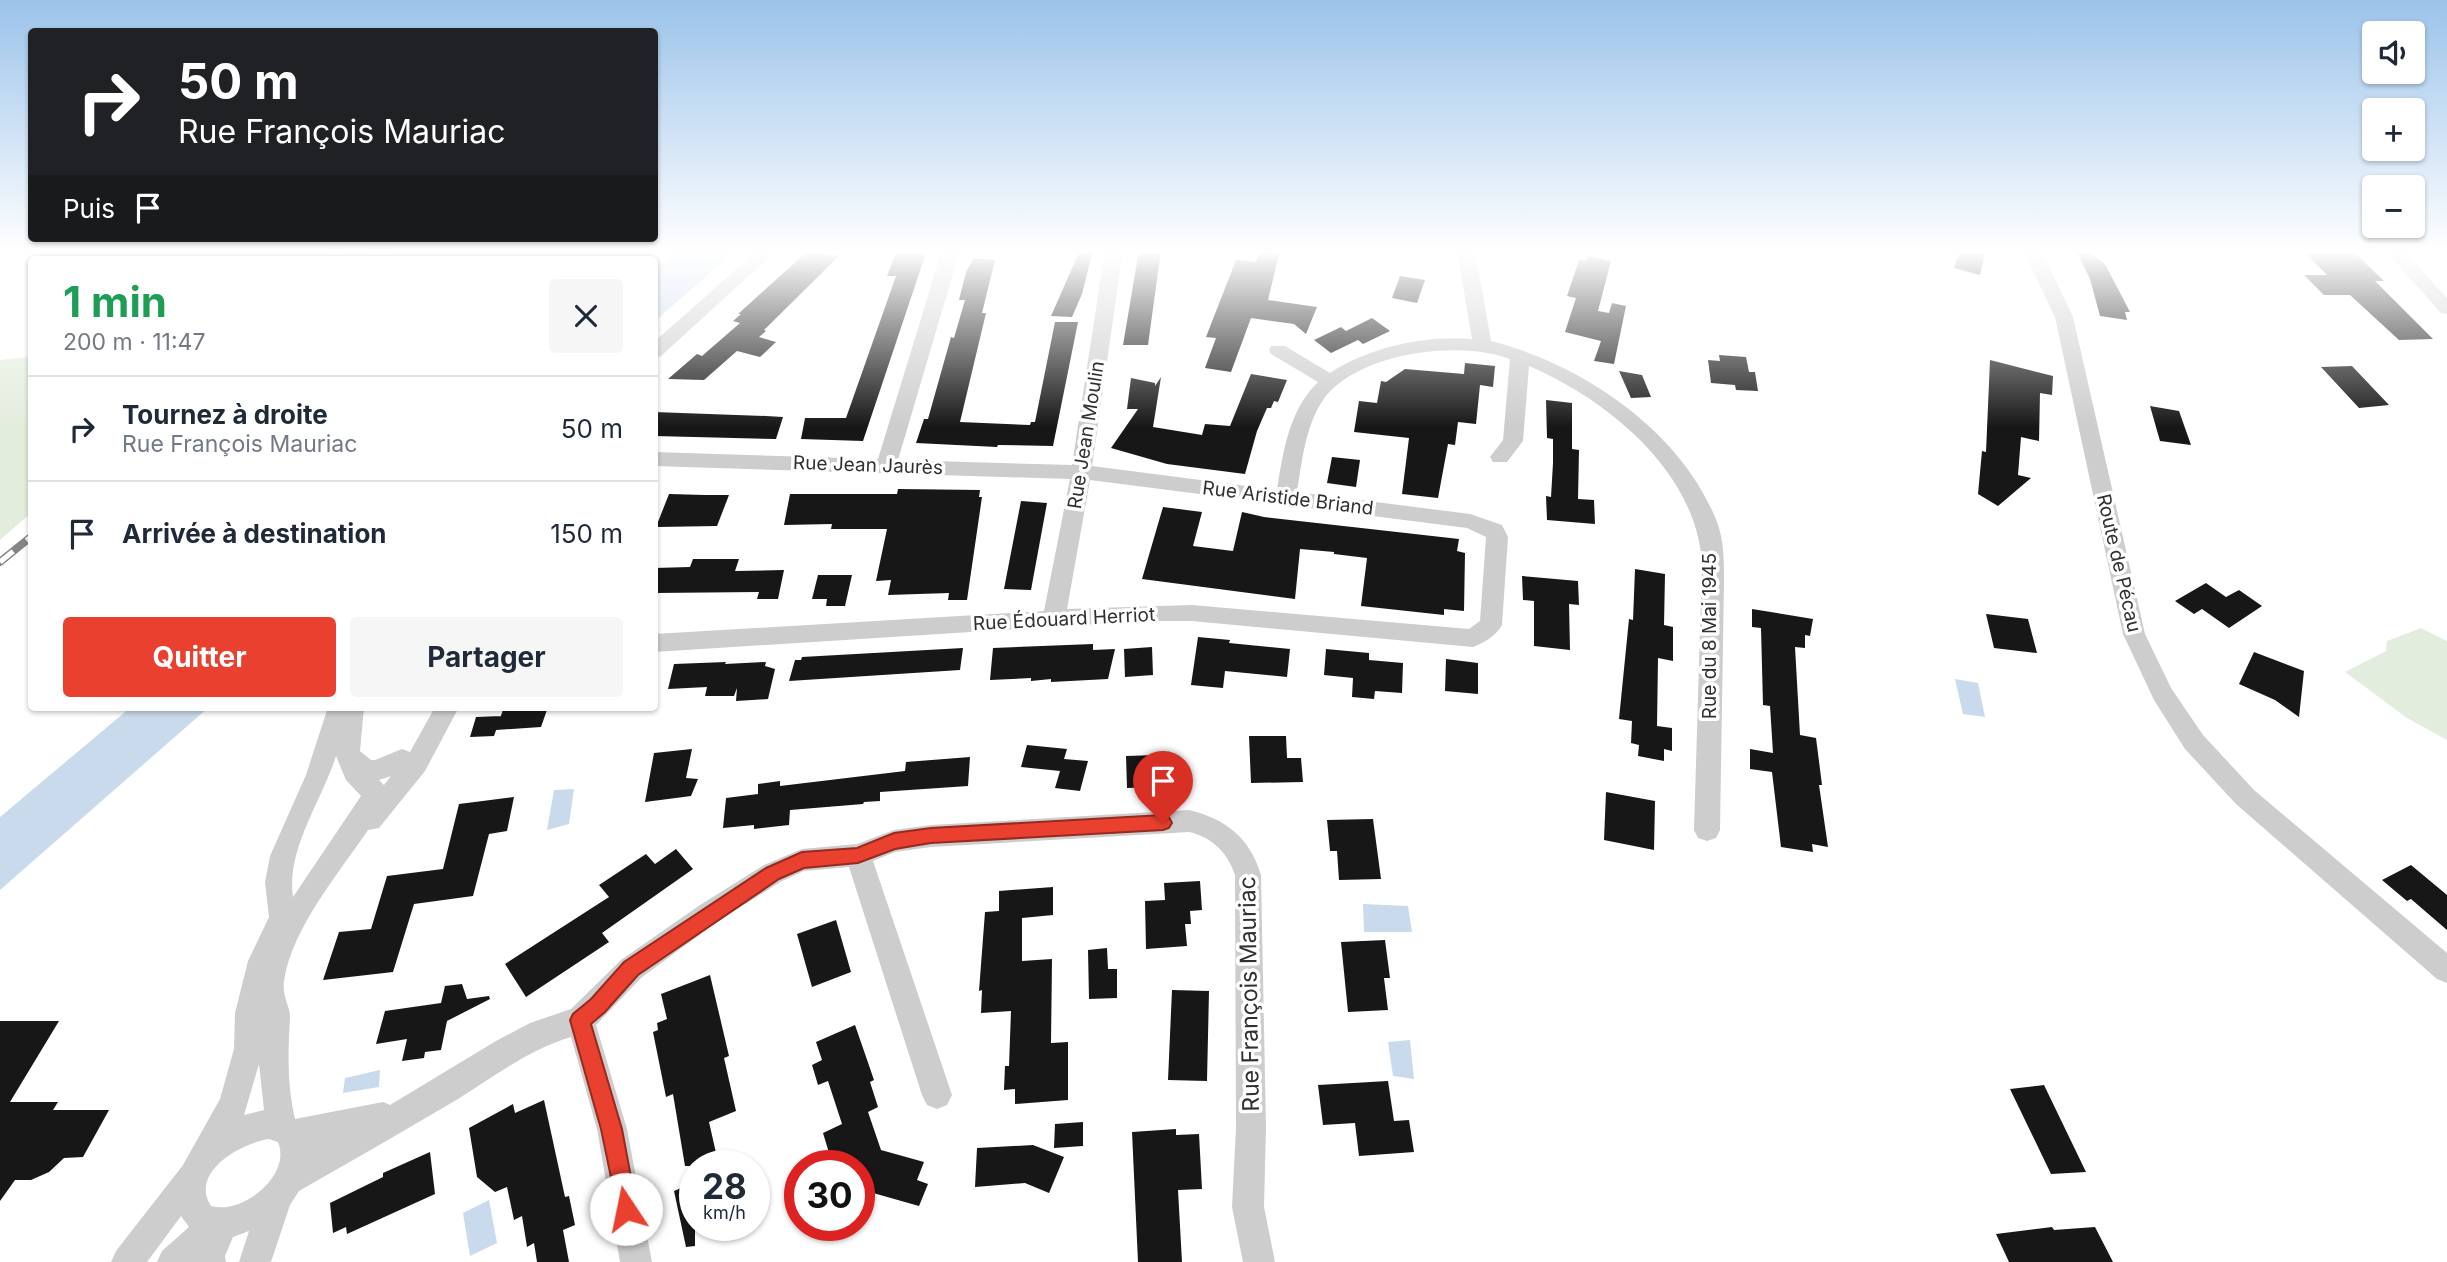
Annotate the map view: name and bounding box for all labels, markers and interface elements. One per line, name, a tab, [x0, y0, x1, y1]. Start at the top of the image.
map controls	[2362, 21, 2425, 238]
button: sound	[2362, 21, 2425, 84]
text: 50 m	[178, 52, 299, 111]
icon: right	[63, 56, 154, 147]
button: +	[2362, 98, 2425, 161]
text: Rue François Mauriac	[178, 112, 506, 151]
button: −	[2362, 175, 2425, 238]
icon: arrive	[129, 189, 167, 227]
text: Puis	[63, 193, 115, 224]
text: 1 min	[63, 276, 167, 327]
button: close	[549, 279, 623, 353]
text: 200 m · 11:47	[63, 328, 205, 356]
street label: Rue Jean Moulin	[1063, 359, 1109, 511]
text: Tournez à droite	[122, 399, 328, 430]
icon: right	[63, 410, 101, 448]
text: 50 m	[561, 413, 623, 444]
text: Rue François Mauriac	[122, 430, 357, 458]
street label: Rue Jean Jaurès	[793, 451, 943, 479]
street label: Rue Aristide Briand	[1201, 476, 1375, 520]
street label: Route de Pécau	[2092, 492, 2146, 634]
icon: arrive	[63, 515, 101, 553]
text: Arrivée à destination	[122, 518, 387, 549]
text: 150 m	[550, 518, 623, 549]
street label: Rue du 8 Mai 1945	[1698, 553, 1721, 719]
street label: Rue Édouard Herriot	[972, 602, 1156, 635]
button: Quitter	[63, 617, 336, 697]
button: Partager	[350, 617, 623, 697]
pin	[1133, 751, 1193, 823]
icon: arrive	[1144, 762, 1182, 800]
street label: Rue François Mauriac	[1233, 876, 1265, 1112]
speed limit sign: 30	[784, 1150, 875, 1241]
text: 28	[702, 1165, 747, 1207]
position arrow	[589, 1172, 663, 1246]
text: km/h	[703, 1202, 746, 1223]

